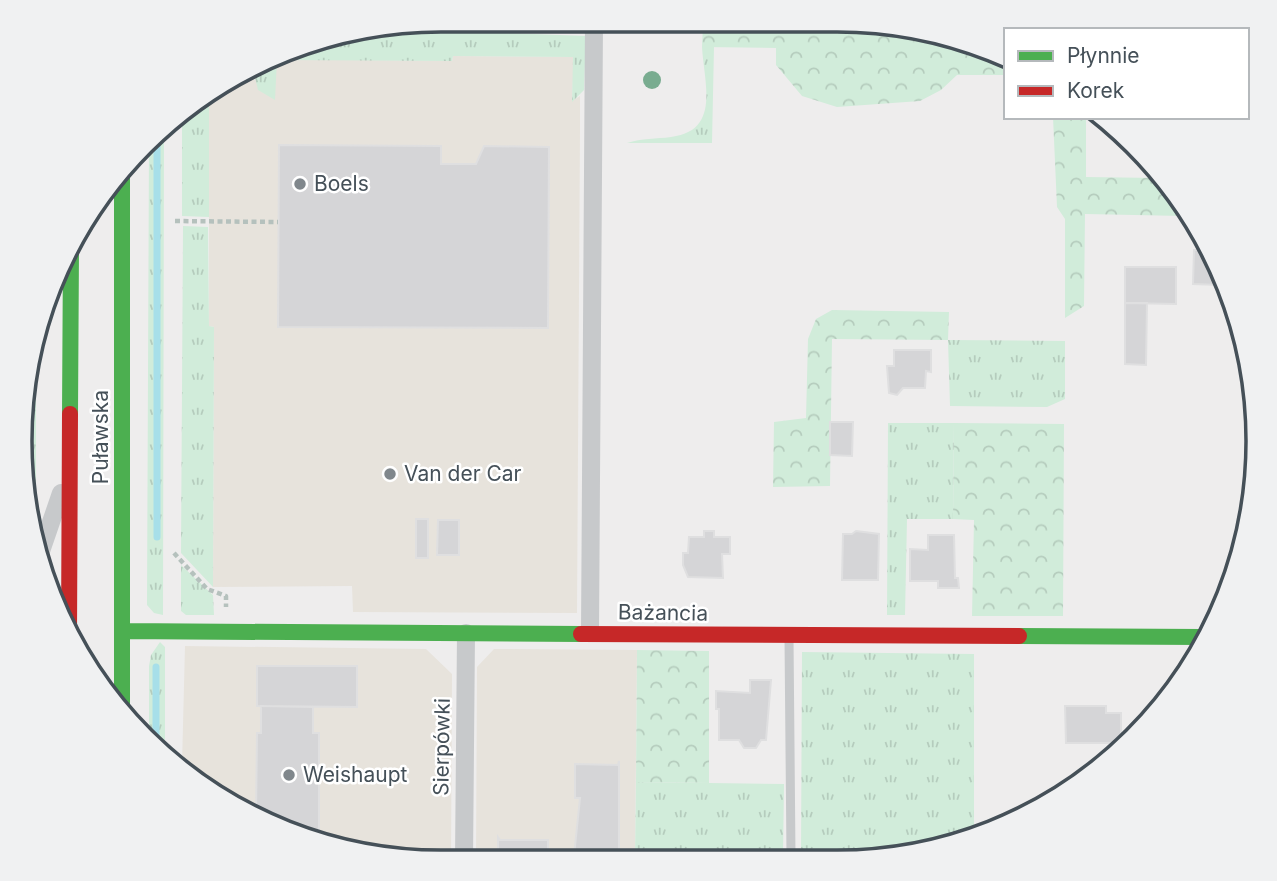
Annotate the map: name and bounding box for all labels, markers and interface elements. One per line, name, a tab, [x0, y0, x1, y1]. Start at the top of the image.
legend	[1004, 28, 1249, 119]
text: Płynnie	[1067, 43, 1140, 68]
text: Korek	[1067, 78, 1125, 103]
place label: Boels	[314, 171, 369, 196]
marker: Boels	[292, 176, 308, 192]
street label: Puławska	[88, 390, 113, 484]
place label: Van der Car	[404, 461, 522, 486]
marker: Van der Car	[382, 466, 398, 482]
street label: Bażancia	[618, 599, 708, 626]
street label: Sierpówki	[428, 698, 455, 796]
place label: Weishaupt	[303, 762, 408, 787]
marker: Weishaupt	[281, 767, 297, 783]

